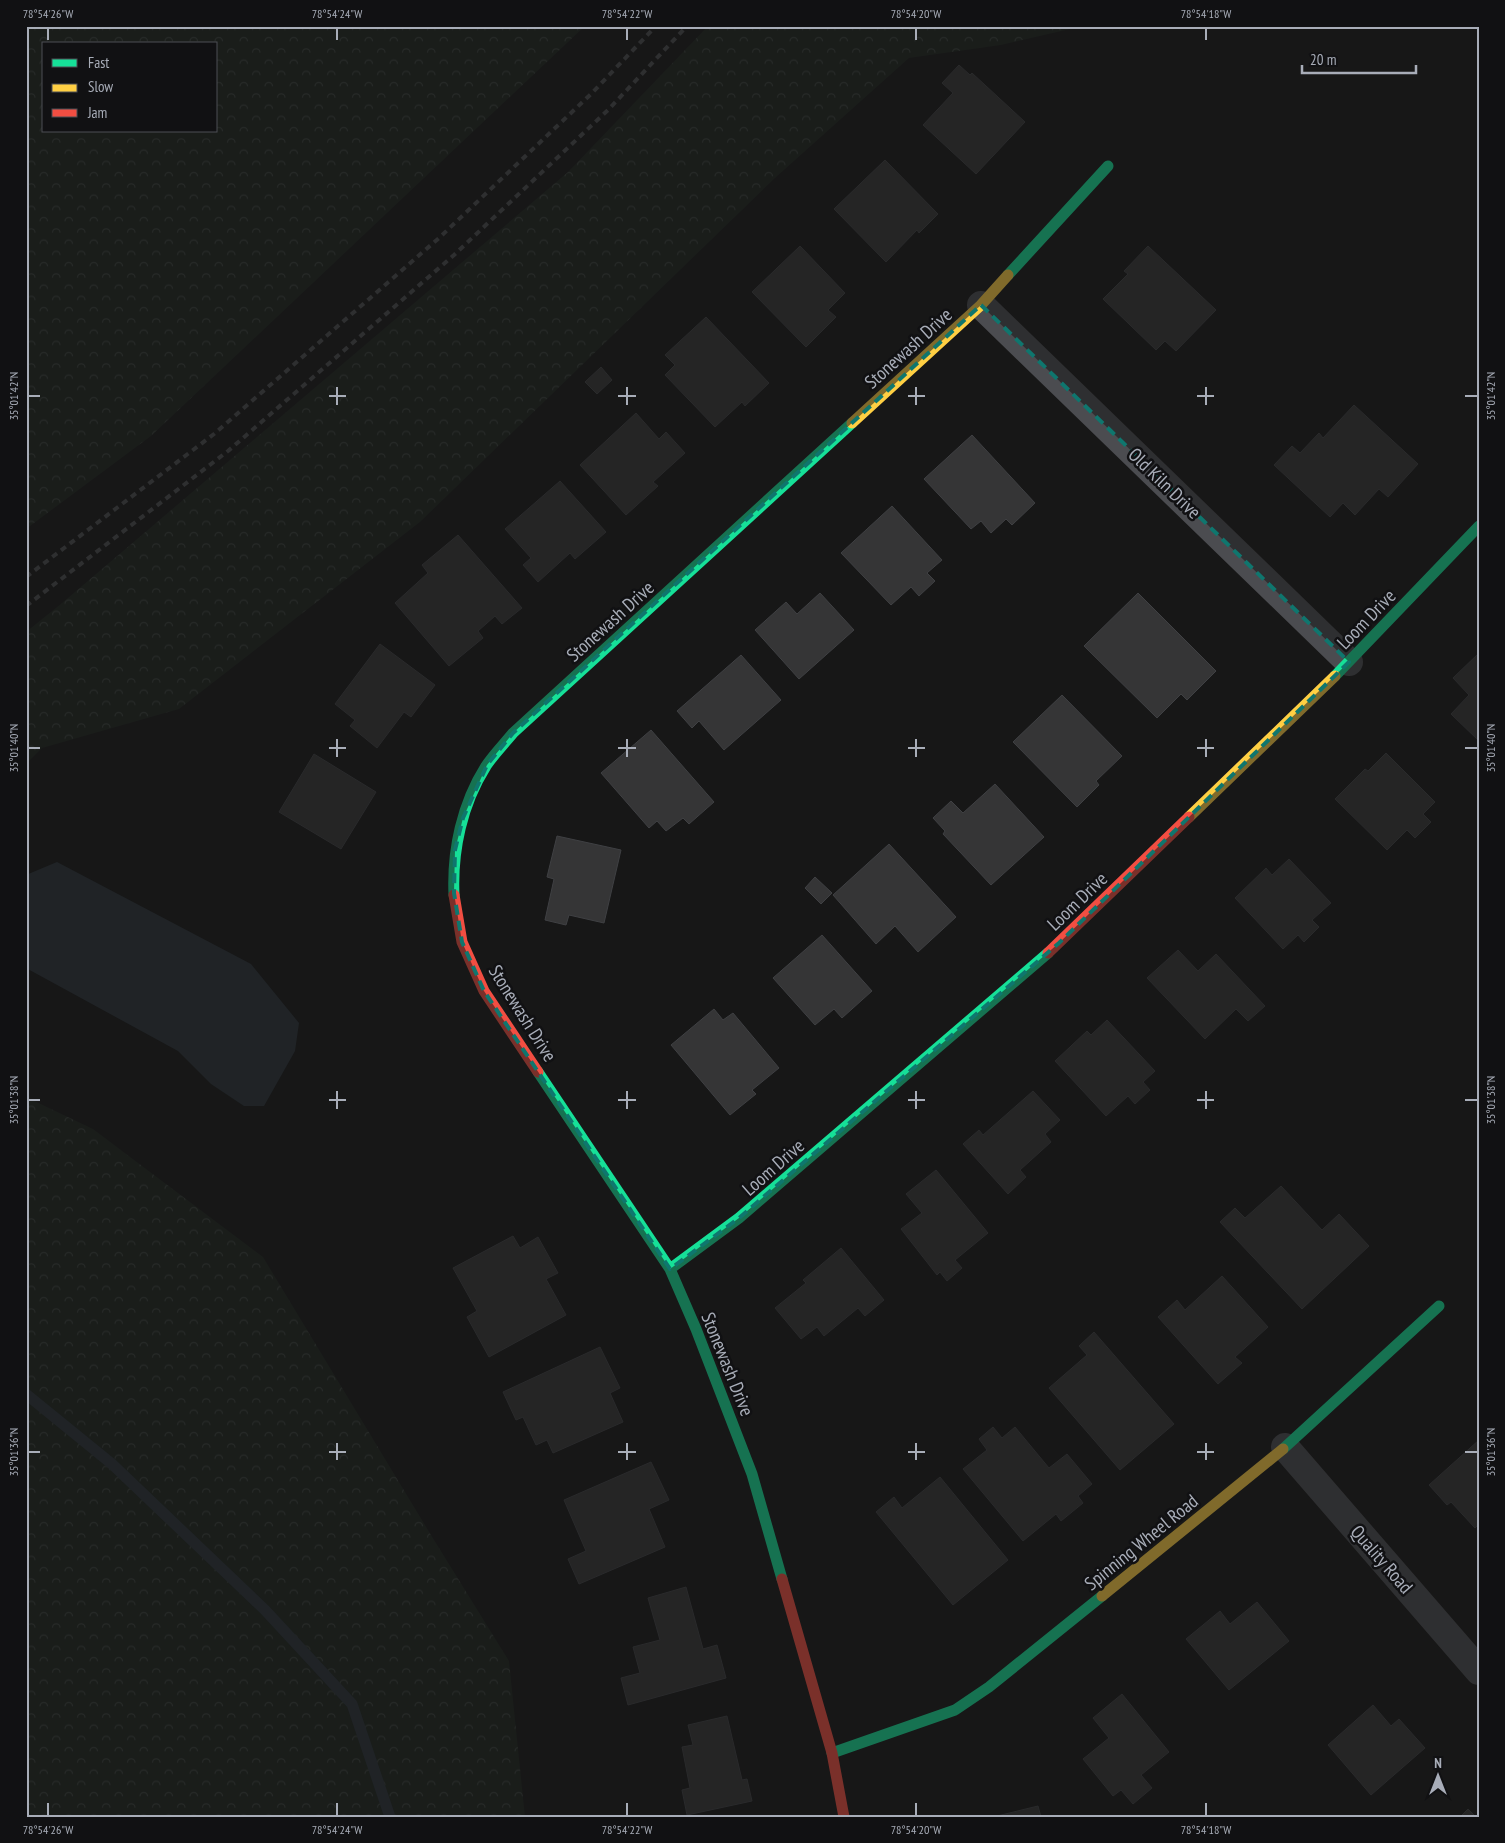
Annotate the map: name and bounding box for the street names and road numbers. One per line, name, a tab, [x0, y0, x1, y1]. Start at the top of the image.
street label: Stonewash Drive	[859, 302, 957, 394]
street label: Old Kiln Drive	[1124, 442, 1207, 524]
street label: Stonewash Drive	[561, 575, 659, 667]
street label: Loom Drive	[1332, 584, 1401, 654]
street label: Loom Drive	[1042, 866, 1112, 935]
street label: Stonewash Drive	[484, 960, 562, 1066]
street label: Loom Drive	[737, 1133, 809, 1200]
street label: Stonewash Drive	[696, 1309, 760, 1419]
street label: Spinning Wheel Road	[1079, 1489, 1203, 1595]
street label: Quality Road	[1346, 1520, 1418, 1598]

